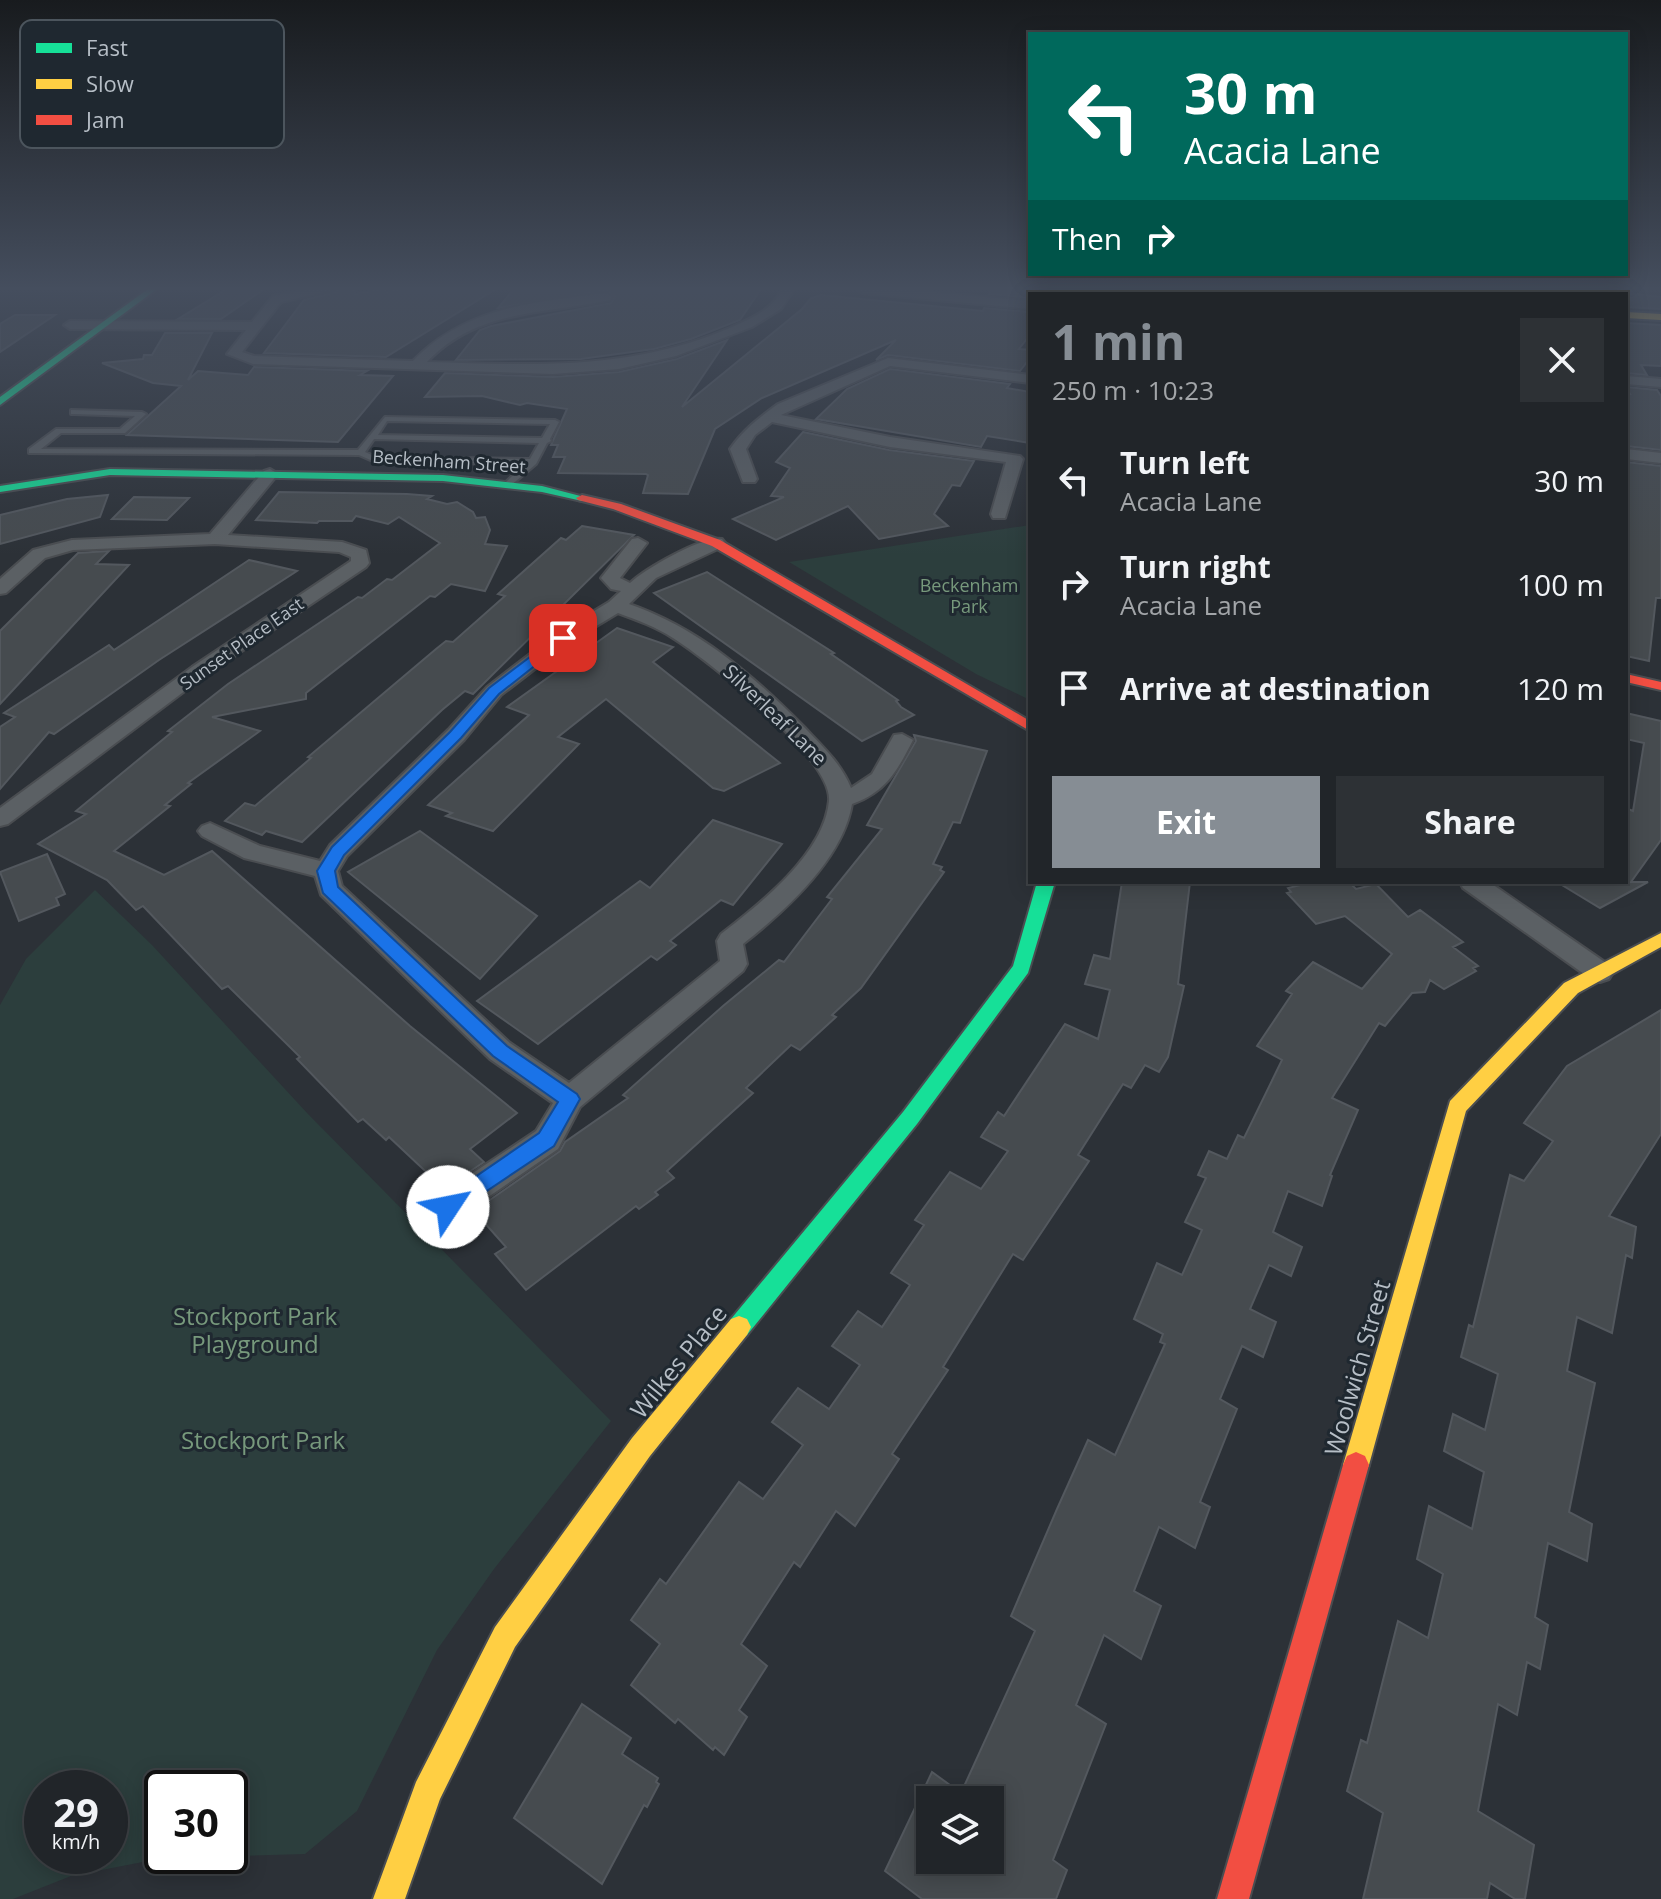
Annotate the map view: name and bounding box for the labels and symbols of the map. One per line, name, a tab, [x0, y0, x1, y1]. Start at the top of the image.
legend	[20, 20, 284, 148]
text: Fast	[86, 32, 128, 62]
text: Slow	[86, 68, 134, 98]
text: Jam	[84, 104, 125, 134]
street label: Beckenham Street	[372, 444, 527, 478]
park label: Beckenham Park	[920, 573, 1018, 618]
street label: Sunset Place East	[175, 592, 308, 695]
pin	[529, 604, 597, 672]
street label: Silverleaf Lane	[717, 658, 833, 771]
position arrow	[406, 1165, 490, 1249]
street label: Woolwich Street	[1316, 1276, 1397, 1459]
street label: Wilkes Place	[622, 1297, 734, 1425]
park label: Stockport Park Playground	[173, 1299, 337, 1360]
park label: Stockport Park	[181, 1423, 345, 1456]
speed limit sign: 30	[144, 1770, 248, 1874]

